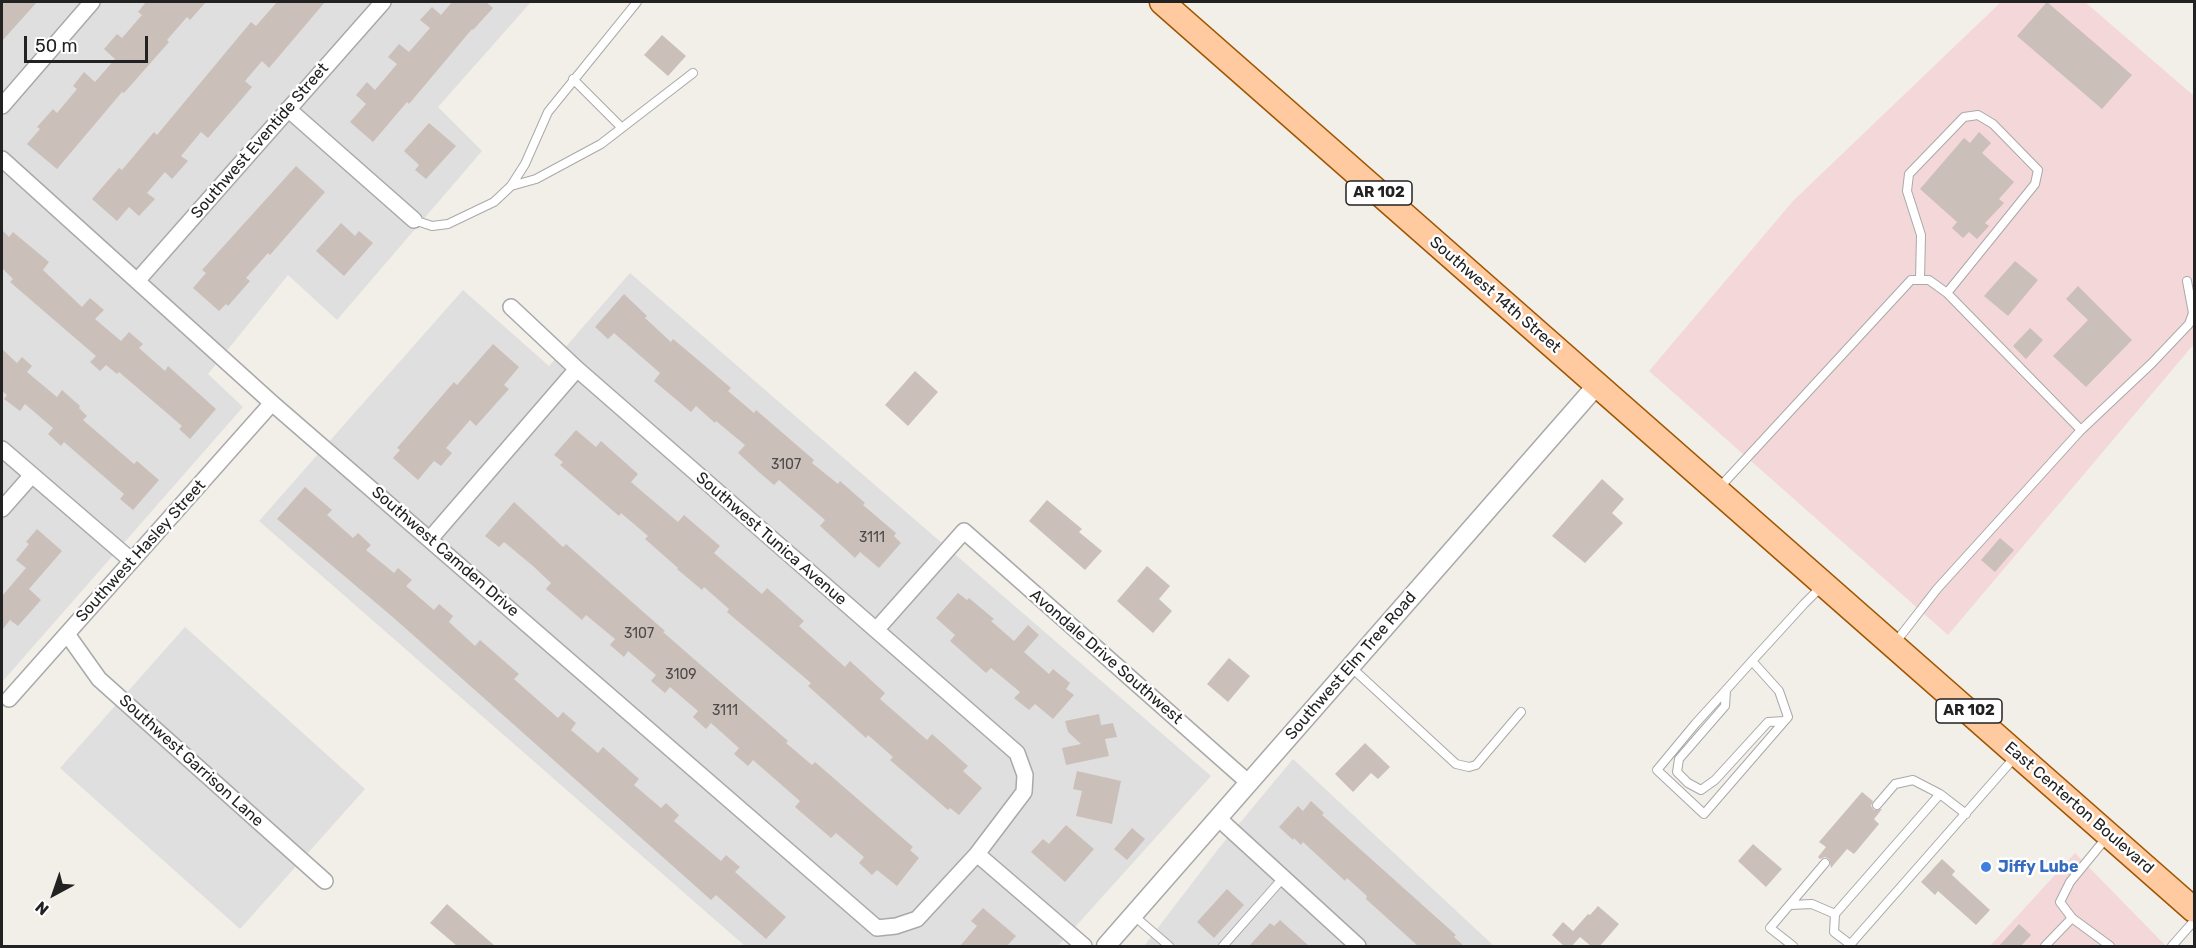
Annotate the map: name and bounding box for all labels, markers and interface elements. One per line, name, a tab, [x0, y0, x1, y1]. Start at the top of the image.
scale bar	[27, 24, 152, 62]
text: 50 m	[35, 35, 78, 57]
street label: Southwest Eventide Street	[187, 59, 333, 223]
road number: AR 102	[1346, 181, 1412, 205]
street label: Southwest 14th Street	[1425, 233, 1565, 357]
house number: 3107	[771, 457, 801, 473]
street label: Southwest Tunica Avenue	[692, 468, 850, 610]
street label: Southwest Hasley Street	[72, 476, 210, 626]
street label: Southwest Camden Drive	[367, 483, 523, 621]
house number: 3111	[859, 530, 885, 546]
street label: Avondale Drive Southwest	[1026, 586, 1186, 728]
street label: Southwest Elm Tree Road	[1281, 588, 1421, 744]
house number: 3107	[624, 626, 654, 642]
house number: 3109	[665, 667, 697, 683]
street label: Southwest Garrison Lane	[115, 691, 267, 831]
road number: AR 102	[1936, 699, 2002, 723]
house number: 3111	[712, 703, 738, 719]
street label: East Centerton Boulevard	[2001, 738, 2157, 878]
place label: Jiffy Lube	[1998, 857, 2078, 877]
marker: Jiffy Lube	[1979, 860, 1993, 874]
north arrow	[24, 864, 84, 924]
text: N	[32, 897, 53, 919]

